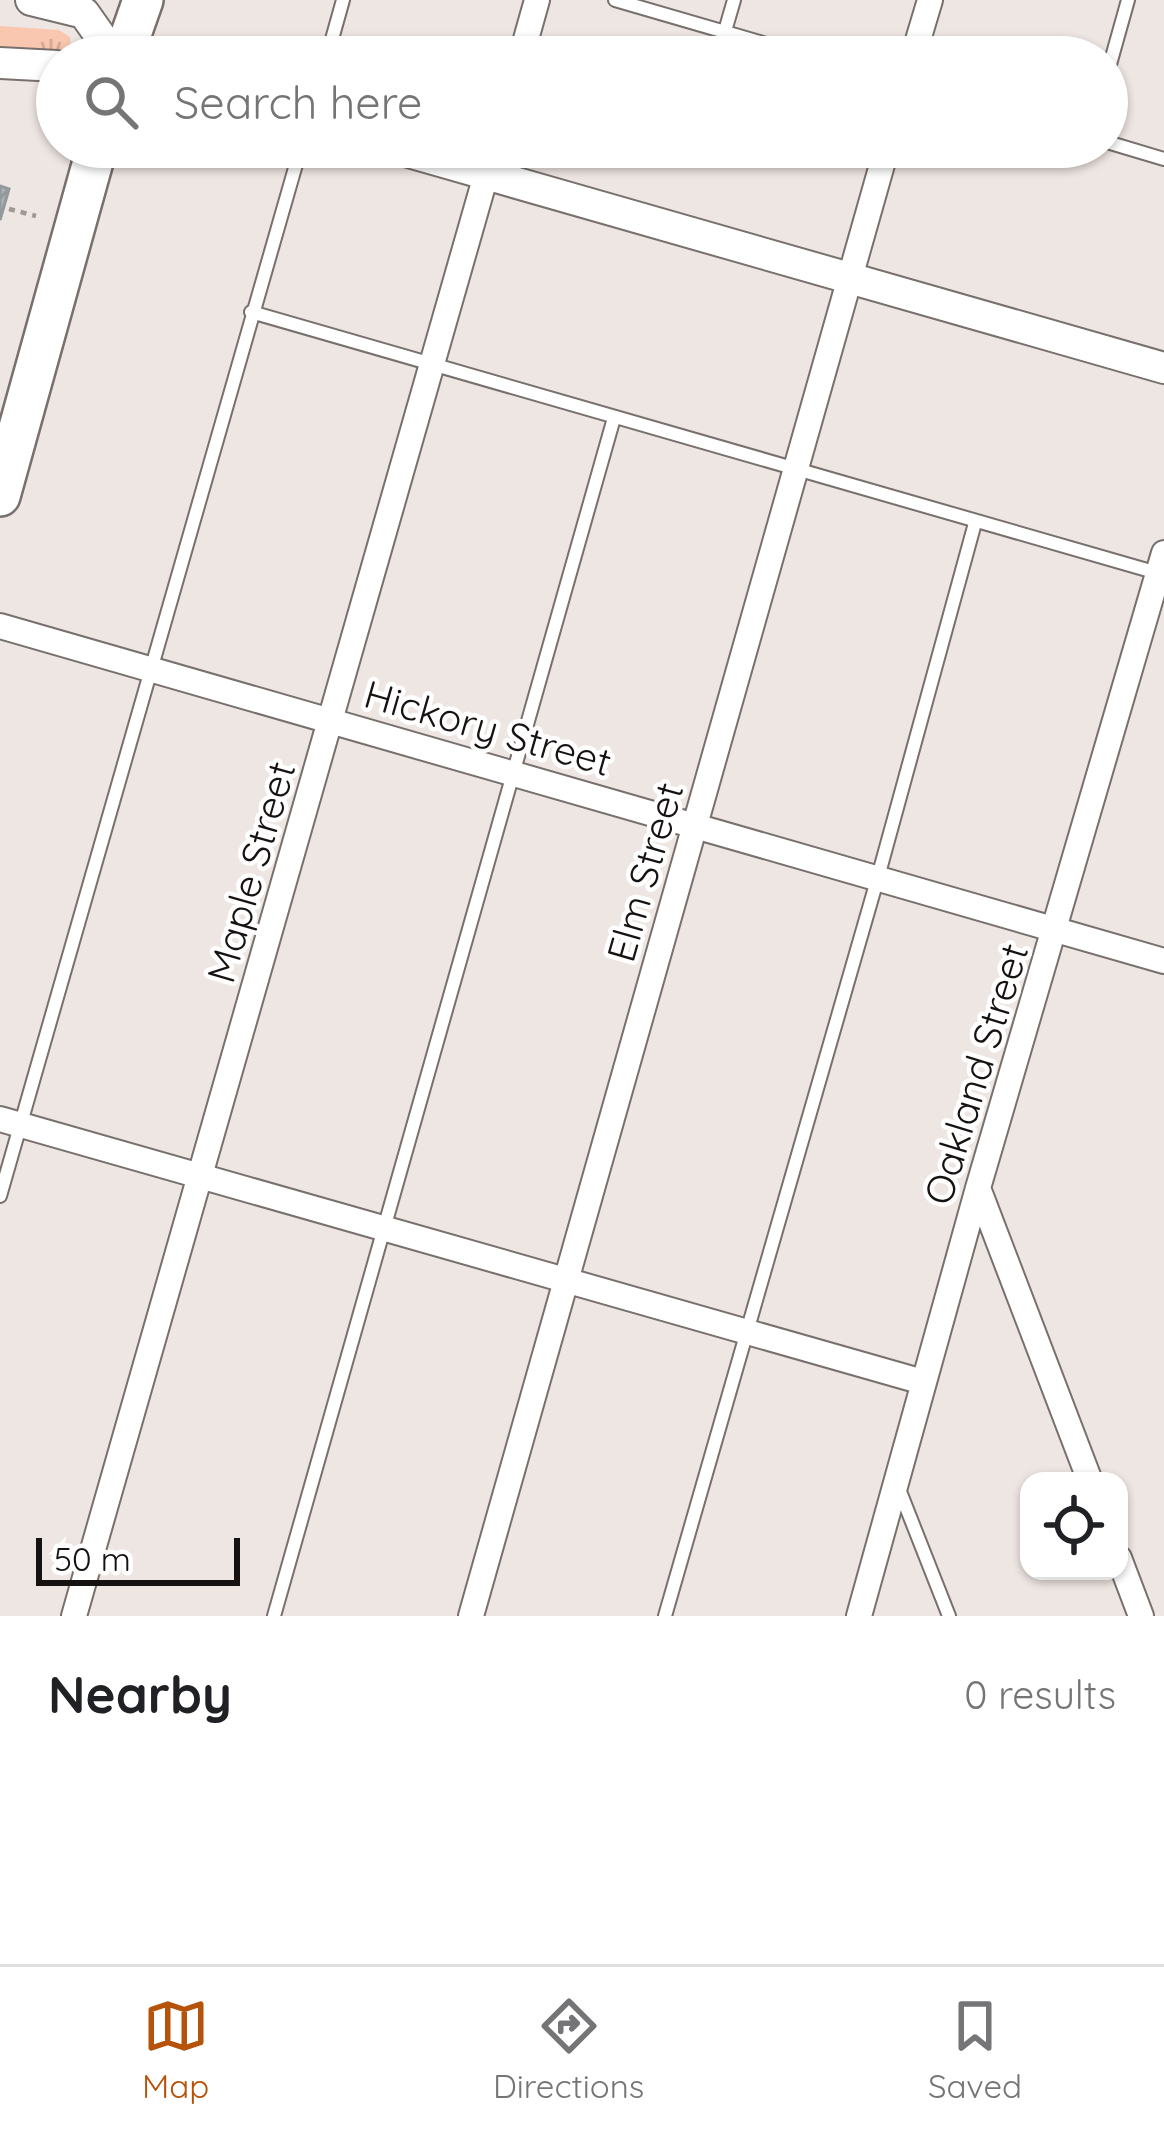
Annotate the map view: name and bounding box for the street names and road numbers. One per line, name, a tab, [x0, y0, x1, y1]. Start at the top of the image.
street label: Hickory Street	[359, 669, 617, 786]
street label: Maple Street	[196, 756, 305, 988]
street label: Elm Street	[596, 777, 693, 967]
street label: Oakland Street	[913, 937, 1038, 1210]

